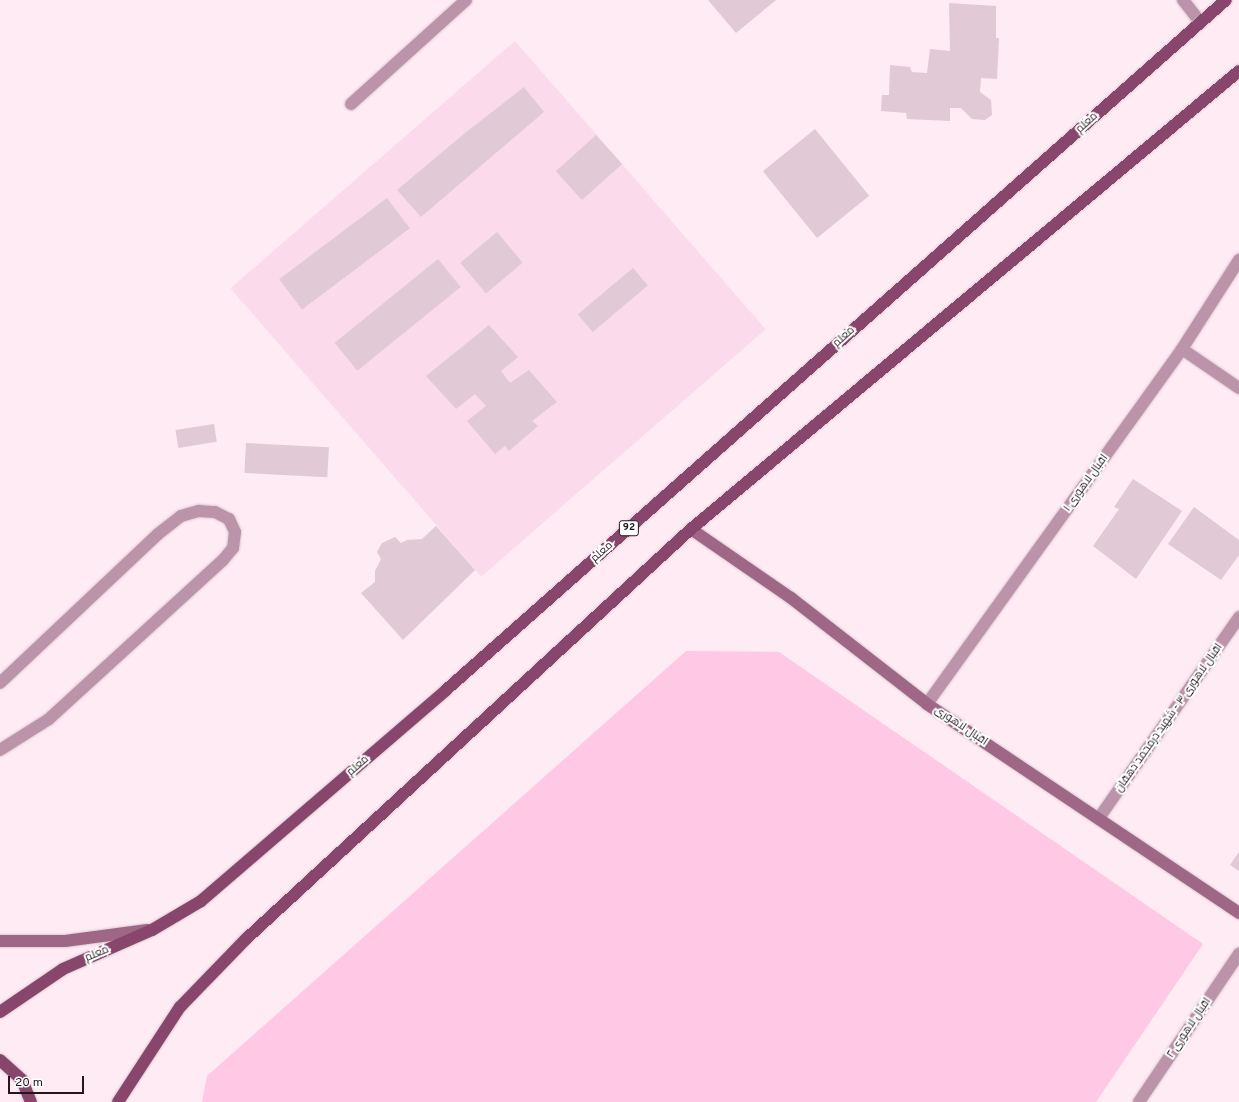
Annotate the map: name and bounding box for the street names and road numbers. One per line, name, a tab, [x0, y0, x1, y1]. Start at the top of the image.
street label: معلم	[1073, 110, 1101, 136]
street label: معلم	[830, 324, 858, 350]
street label: اقبال لاهوری ۱	[1061, 452, 1111, 514]
road number: 92	[618, 520, 640, 536]
street label: معلم	[588, 539, 616, 565]
street label: اقبال لاهوری ۳ - شهید درمحمد دهقان	[1113, 641, 1225, 795]
street label: اقبال لاهوری	[932, 703, 990, 749]
street label: معلم	[344, 753, 372, 779]
street label: معلم	[83, 943, 111, 965]
street label: اقبال لاهوری ۲	[1164, 996, 1214, 1060]

